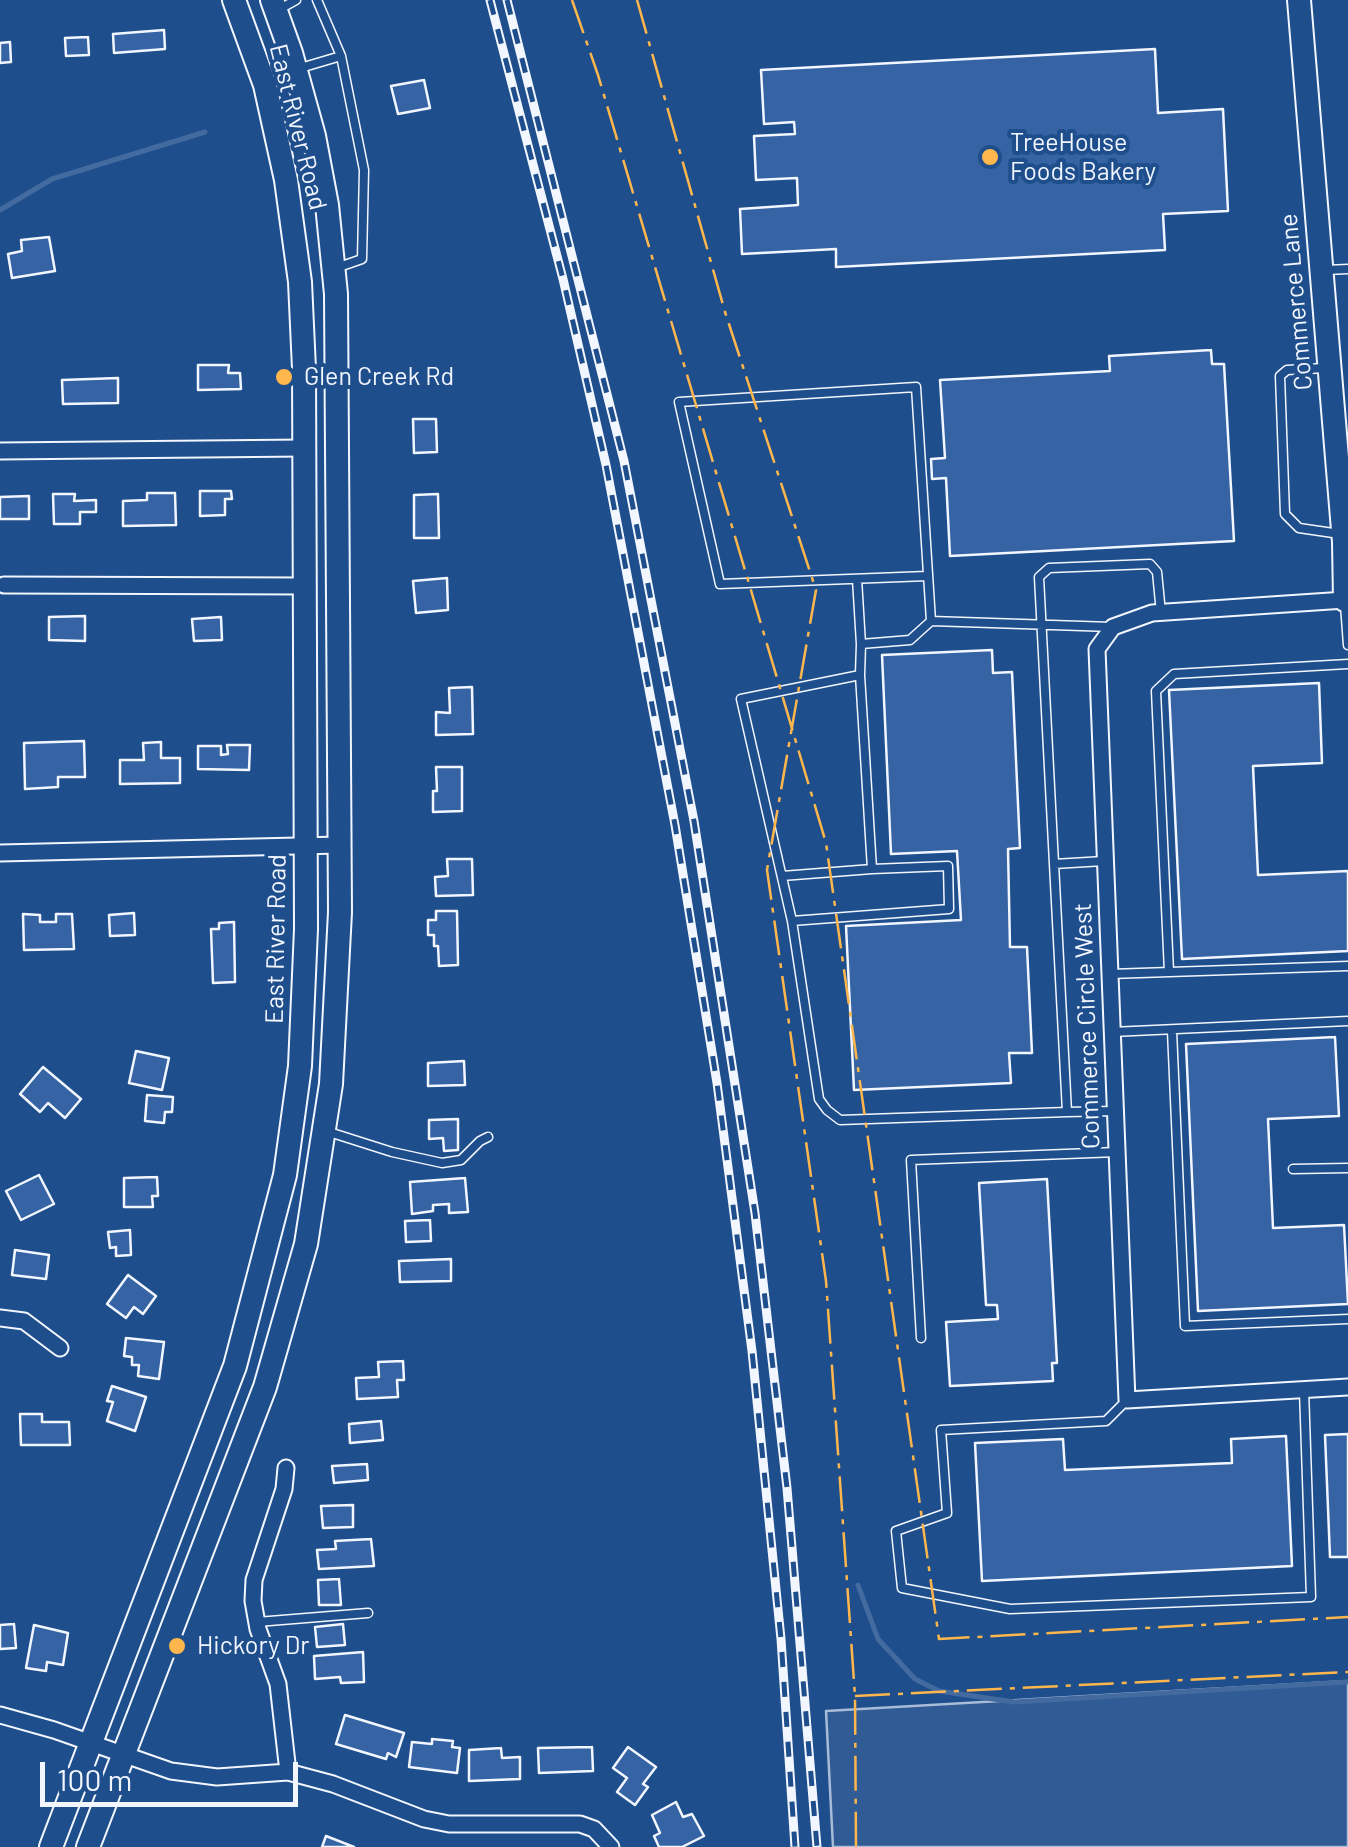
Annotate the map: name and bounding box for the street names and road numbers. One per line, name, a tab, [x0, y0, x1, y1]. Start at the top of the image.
street label: East River Road	[263, 41, 333, 213]
street label: Commerce Lane	[1273, 212, 1319, 392]
street label: East River Road	[260, 854, 292, 1024]
street label: Commerce Circle West	[1068, 903, 1106, 1149]

